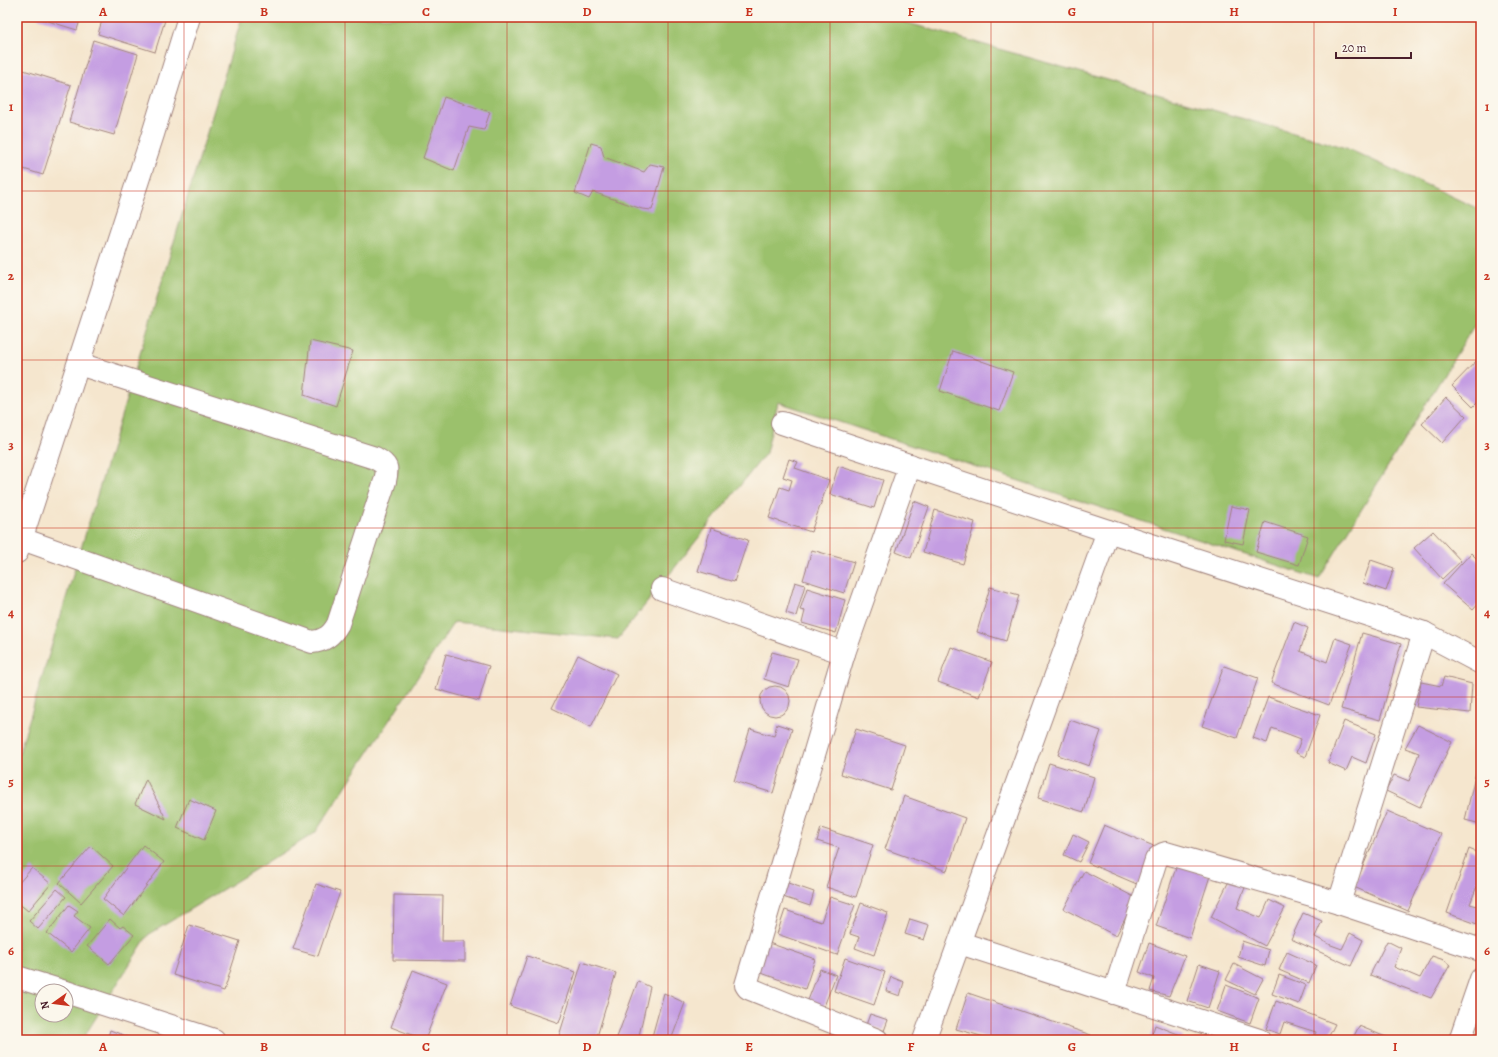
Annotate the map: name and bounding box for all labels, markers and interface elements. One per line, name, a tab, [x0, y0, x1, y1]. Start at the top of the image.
text: A	[98, 3, 108, 20]
text: B	[260, 3, 268, 20]
text: C	[422, 3, 430, 20]
text: D	[582, 3, 592, 20]
text: E	[745, 3, 753, 20]
text: F	[908, 3, 915, 20]
text: G	[1068, 3, 1076, 20]
text: H	[1229, 3, 1239, 20]
text: I	[1393, 3, 1398, 20]
scale bar	[1336, 34, 1411, 60]
text: 20 m	[1342, 40, 1366, 56]
text: 1	[9, 98, 14, 115]
text: 1	[1485, 98, 1490, 115]
text: 2	[8, 267, 15, 284]
text: 2	[1484, 267, 1491, 284]
text: 3	[8, 436, 14, 453]
text: 3	[1484, 436, 1490, 453]
text: 4	[8, 604, 14, 621]
text: 4	[1484, 604, 1490, 621]
text: 5	[8, 773, 14, 790]
text: 5	[1484, 773, 1490, 790]
text: 6	[8, 942, 14, 959]
text: 6	[1484, 942, 1490, 959]
north arrow	[34, 983, 74, 1023]
text: N	[37, 1000, 53, 1011]
text: A	[98, 1038, 108, 1055]
text: B	[260, 1038, 268, 1055]
text: C	[422, 1038, 430, 1055]
text: D	[582, 1038, 592, 1055]
text: E	[745, 1038, 753, 1055]
text: F	[908, 1038, 915, 1055]
text: G	[1068, 1038, 1076, 1055]
text: H	[1229, 1038, 1239, 1055]
text: I	[1393, 1038, 1398, 1055]

